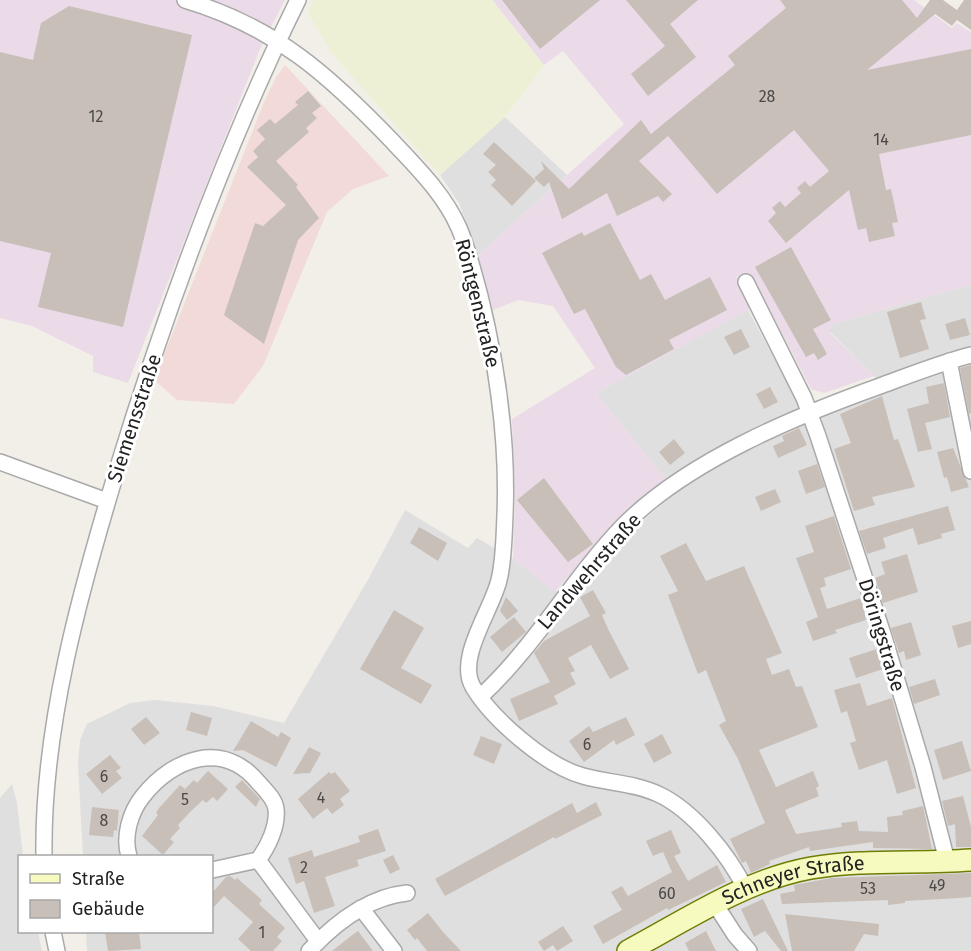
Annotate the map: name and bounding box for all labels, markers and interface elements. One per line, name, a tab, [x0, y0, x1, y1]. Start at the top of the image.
house number: 28	[759, 87, 776, 106]
house number: 12	[89, 107, 103, 126]
house number: 14	[873, 130, 889, 149]
street label: Röntgenstraße	[450, 236, 506, 370]
street label: Siemensstraße	[102, 351, 166, 485]
street label: Landwehrstraße	[532, 508, 646, 634]
street label: Döringstraße	[853, 575, 911, 695]
house number: 6	[583, 735, 591, 754]
house number: 6	[100, 767, 108, 786]
house number: 4	[317, 788, 326, 807]
house number: 5	[181, 790, 189, 809]
house number: 8	[100, 811, 109, 830]
street label: Schneyer Straße	[718, 851, 865, 910]
legend	[18, 855, 213, 933]
house number: 2	[300, 858, 308, 877]
text: Straße	[72, 868, 125, 890]
house number: 49	[929, 876, 945, 895]
house number: 53	[860, 879, 876, 898]
house number: 60	[658, 884, 676, 903]
text: Gebäude	[72, 898, 145, 920]
house number: 1	[259, 923, 265, 942]

